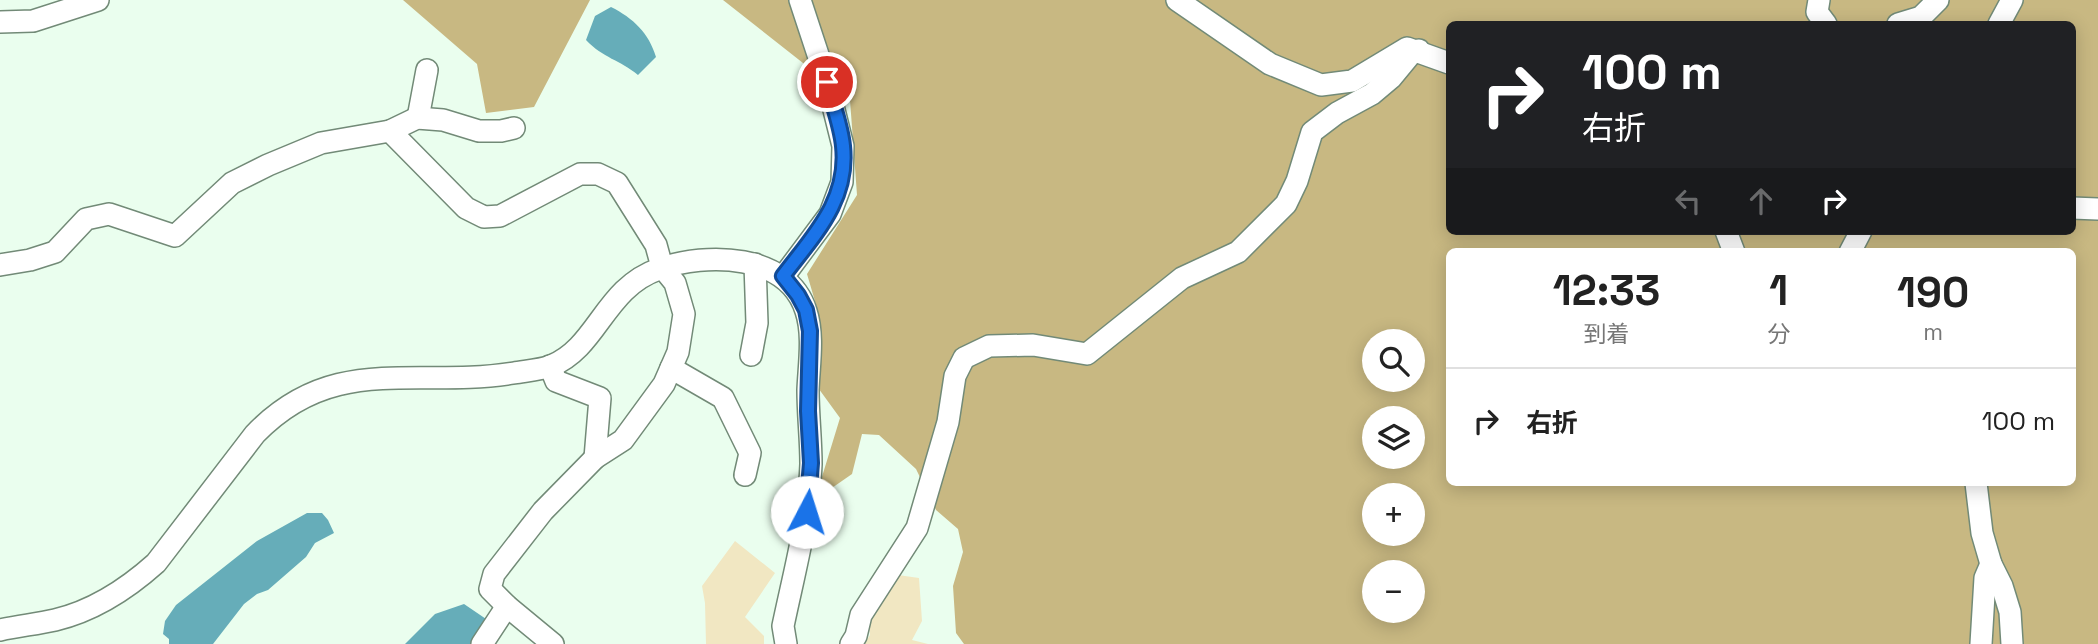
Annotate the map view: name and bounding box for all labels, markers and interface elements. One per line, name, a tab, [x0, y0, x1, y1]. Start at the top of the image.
text: 100 m	[1582, 41, 1722, 103]
icon: right	[1467, 49, 1558, 140]
pin	[797, 52, 857, 112]
icon: arrive	[808, 63, 846, 101]
text: 右折	[1582, 108, 1646, 148]
icon: left	[1669, 182, 1707, 220]
icon: ahead	[1742, 182, 1780, 220]
icon: right	[1815, 182, 1853, 220]
text: 12:33	[1553, 264, 1660, 317]
text: 1	[1769, 264, 1788, 317]
text: 190	[1897, 266, 1969, 319]
text: m	[1923, 317, 1943, 347]
text: 到着	[1584, 319, 1630, 349]
text: 分	[1767, 319, 1790, 349]
map controls	[1362, 329, 1425, 623]
button: search	[1362, 329, 1425, 392]
icon: right	[1467, 402, 1505, 440]
text: 100 m	[1982, 404, 2055, 438]
button: layers	[1362, 406, 1425, 469]
text: 右折	[1526, 406, 1578, 440]
position arrow	[770, 475, 844, 549]
button: +	[1362, 483, 1425, 546]
button: −	[1362, 560, 1425, 623]

